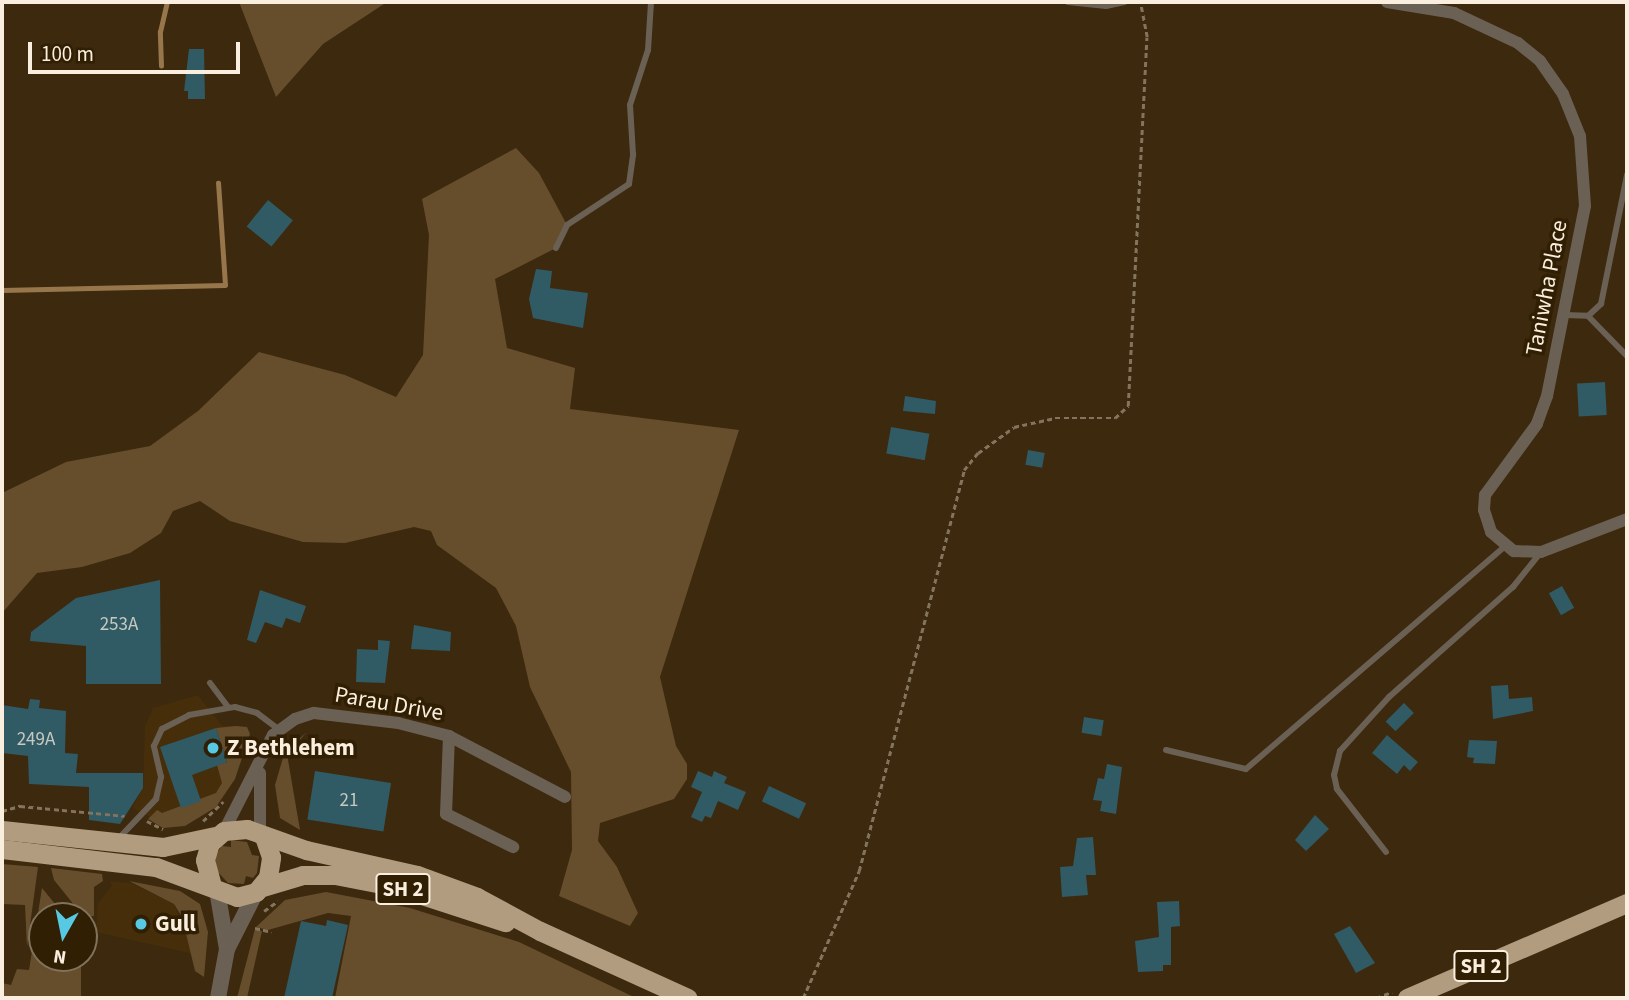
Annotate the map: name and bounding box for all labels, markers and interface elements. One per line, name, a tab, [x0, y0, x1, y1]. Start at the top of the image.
scale bar	[32, 28, 243, 72]
text: 100 m	[41, 39, 94, 69]
street label: Taniwha Place	[1520, 218, 1574, 358]
house number: 253A	[100, 614, 138, 636]
street label: Parau Drive	[333, 681, 445, 727]
house number: 249A	[17, 729, 55, 751]
place label: Z Bethlehem	[227, 734, 355, 762]
marker: Z Bethlehem	[205, 740, 221, 756]
house number: 21	[340, 790, 358, 812]
road number: SH 2	[375, 872, 431, 906]
north arrow	[28, 902, 98, 972]
place label: Gull	[155, 910, 196, 938]
marker: Gull	[133, 916, 149, 932]
text: N	[52, 942, 68, 971]
road number: SH 2	[1453, 948, 1509, 984]

